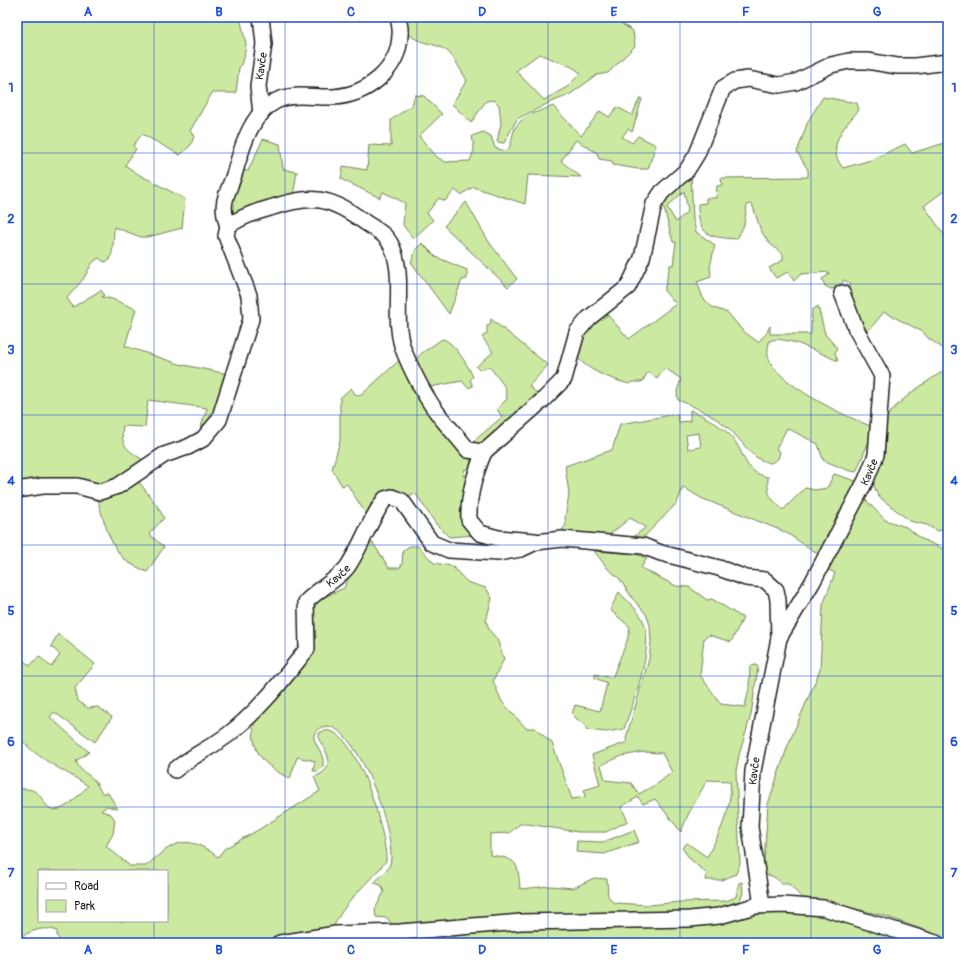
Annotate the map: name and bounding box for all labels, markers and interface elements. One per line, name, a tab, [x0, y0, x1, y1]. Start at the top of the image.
text: A	[84, 4, 93, 20]
text: B	[215, 4, 223, 20]
text: C	[347, 4, 355, 20]
text: D	[478, 4, 486, 20]
text: E	[611, 4, 618, 20]
text: F	[742, 4, 750, 20]
text: G	[873, 4, 882, 20]
street label: Kavče	[253, 51, 270, 81]
text: 1	[8, 80, 14, 96]
text: 1	[951, 80, 957, 96]
text: 2	[7, 211, 15, 227]
text: 2	[950, 211, 958, 227]
text: 3	[7, 342, 15, 358]
text: 3	[950, 342, 958, 358]
street label: Kavče	[858, 456, 881, 488]
text: 4	[7, 473, 15, 489]
text: 4	[950, 473, 958, 489]
street label: Kavče	[324, 562, 354, 590]
text: 5	[7, 603, 15, 619]
text: 5	[950, 603, 958, 619]
text: 6	[7, 734, 15, 750]
text: 6	[950, 734, 958, 750]
street label: Kavče	[746, 756, 763, 786]
text: 7	[8, 865, 15, 881]
text: 7	[951, 865, 958, 881]
legend	[38, 870, 168, 922]
text: Road	[74, 879, 99, 894]
text: Park	[74, 899, 95, 914]
text: A	[84, 942, 93, 958]
text: B	[215, 942, 223, 958]
text: C	[347, 942, 355, 958]
text: D	[478, 942, 486, 958]
text: E	[611, 942, 618, 958]
text: F	[742, 942, 750, 958]
text: G	[873, 942, 882, 958]

